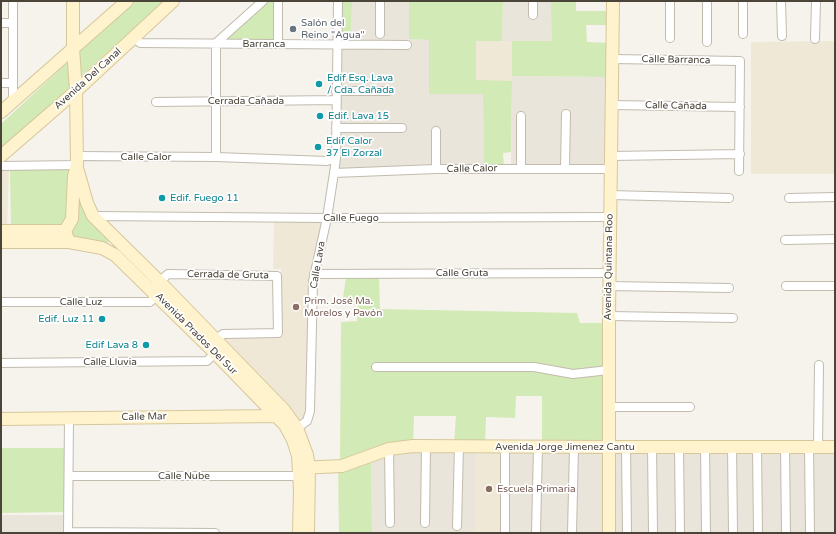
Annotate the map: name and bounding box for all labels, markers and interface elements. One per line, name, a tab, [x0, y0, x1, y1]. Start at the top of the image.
place label: Salón del Reino "Agua"	[301, 17, 365, 40]
marker: Salón del Reino "Agua"	[288, 24, 298, 34]
street label: Barranca	[243, 38, 285, 50]
street label: Avenida Del Canal	[52, 46, 124, 112]
street label: Calle Barranca	[642, 53, 710, 67]
place label: Edif Esq. Lava / Cda. Cañada	[327, 72, 394, 96]
marker: Edif Esq. Lava / Cda. Cañada	[314, 79, 324, 89]
street label: Cerrada Cañada	[208, 95, 284, 107]
street label: Calle Cañada	[645, 99, 707, 113]
place label: Edif. Lava 15	[328, 110, 389, 122]
marker: Edif. Lava 15	[315, 111, 325, 121]
place label: Edif Calor 37 El Zorzal	[326, 135, 382, 158]
marker: Edif Calor 37 El Zorzal	[313, 142, 323, 152]
street label: Calle Calor	[121, 151, 171, 163]
street label: Calle Calor	[447, 163, 497, 175]
place label: Edif. Fuego 11	[170, 192, 239, 204]
marker: Edif. Fuego 11	[157, 193, 167, 203]
street label: Calle Fuego	[323, 212, 379, 224]
street label: Avenida Quintana Roo	[602, 214, 616, 320]
street label: Calle Lava	[308, 240, 328, 290]
street label: Calle Gruta	[436, 267, 488, 279]
street label: Cerrada de Gruta	[187, 268, 269, 282]
street label: Avenida Prados Del Sur	[152, 290, 240, 378]
place label: Prim. José Ma. Morelos y Pavón	[304, 295, 382, 318]
street label: Calle Luz	[60, 296, 102, 308]
marker: Prim. José Ma. Morelos y Pavón	[291, 302, 301, 312]
place label: Edif. Luz 11	[38, 313, 94, 325]
marker: Edif. Luz 11	[97, 314, 107, 324]
place label: Edif Lava 8	[86, 339, 138, 351]
marker: Edif Lava 8	[141, 340, 151, 350]
street label: Calle Lluvia	[83, 356, 137, 368]
street label: Calle Mar	[121, 411, 167, 423]
street label: Avenida Jorge Jimenez Cantu	[495, 441, 635, 453]
street label: Calle Nube	[158, 470, 210, 482]
place label: Escuela Primaria	[497, 483, 576, 495]
marker: Escuela Primaria	[484, 484, 494, 494]

